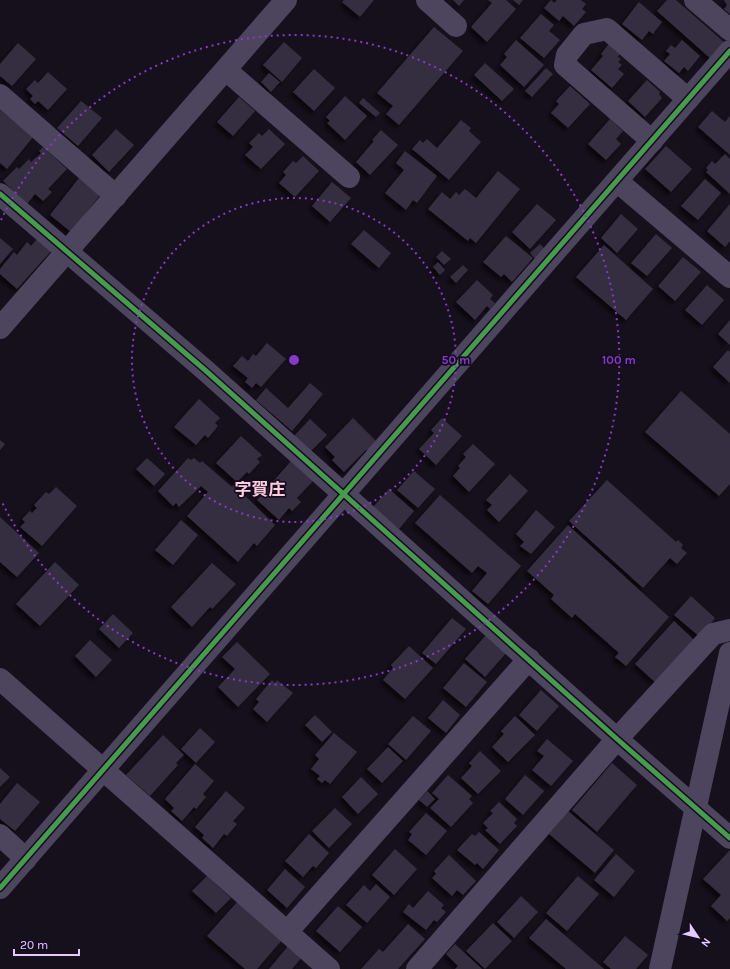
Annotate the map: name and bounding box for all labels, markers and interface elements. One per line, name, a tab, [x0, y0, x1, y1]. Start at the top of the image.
centre of rings	[287, 353, 301, 367]
text: 50 m	[442, 353, 471, 367]
text: 100 m	[602, 353, 636, 367]
district label: 字賀庄	[235, 479, 286, 499]
north arrow	[678, 917, 718, 957]
scale bar	[14, 931, 79, 957]
text: N	[698, 935, 713, 949]
text: 20 m	[20, 938, 48, 952]

